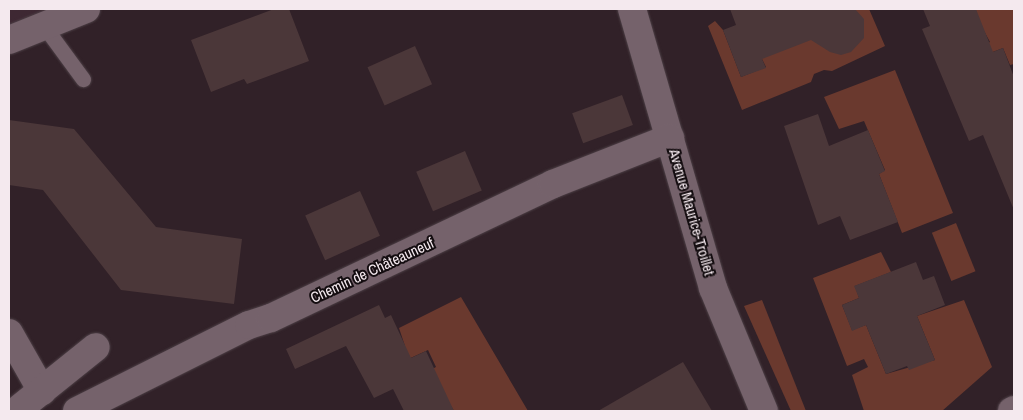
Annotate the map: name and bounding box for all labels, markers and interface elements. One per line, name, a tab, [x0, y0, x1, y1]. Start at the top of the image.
street label: Avenue Maurice-Troillet	[665, 147, 719, 277]
street label: Chemin de Châteauneuf	[307, 234, 437, 306]

